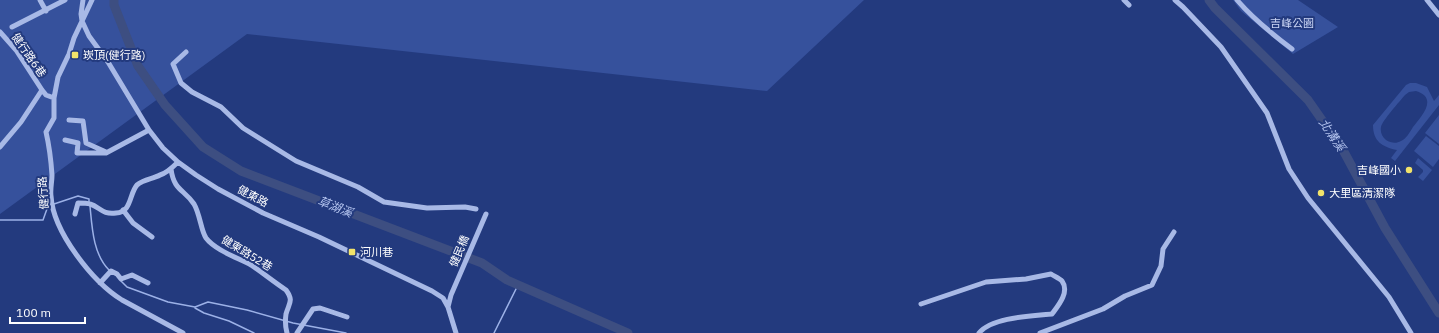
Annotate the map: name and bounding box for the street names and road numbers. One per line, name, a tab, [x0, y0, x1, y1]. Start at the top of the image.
street label: 健行路6巷	[9, 30, 49, 80]
street label: 健行路	[35, 176, 51, 210]
street label: 健東路	[235, 182, 271, 210]
street label: 健東路52巷	[219, 232, 275, 274]
street label: 健民橋	[446, 233, 472, 269]

